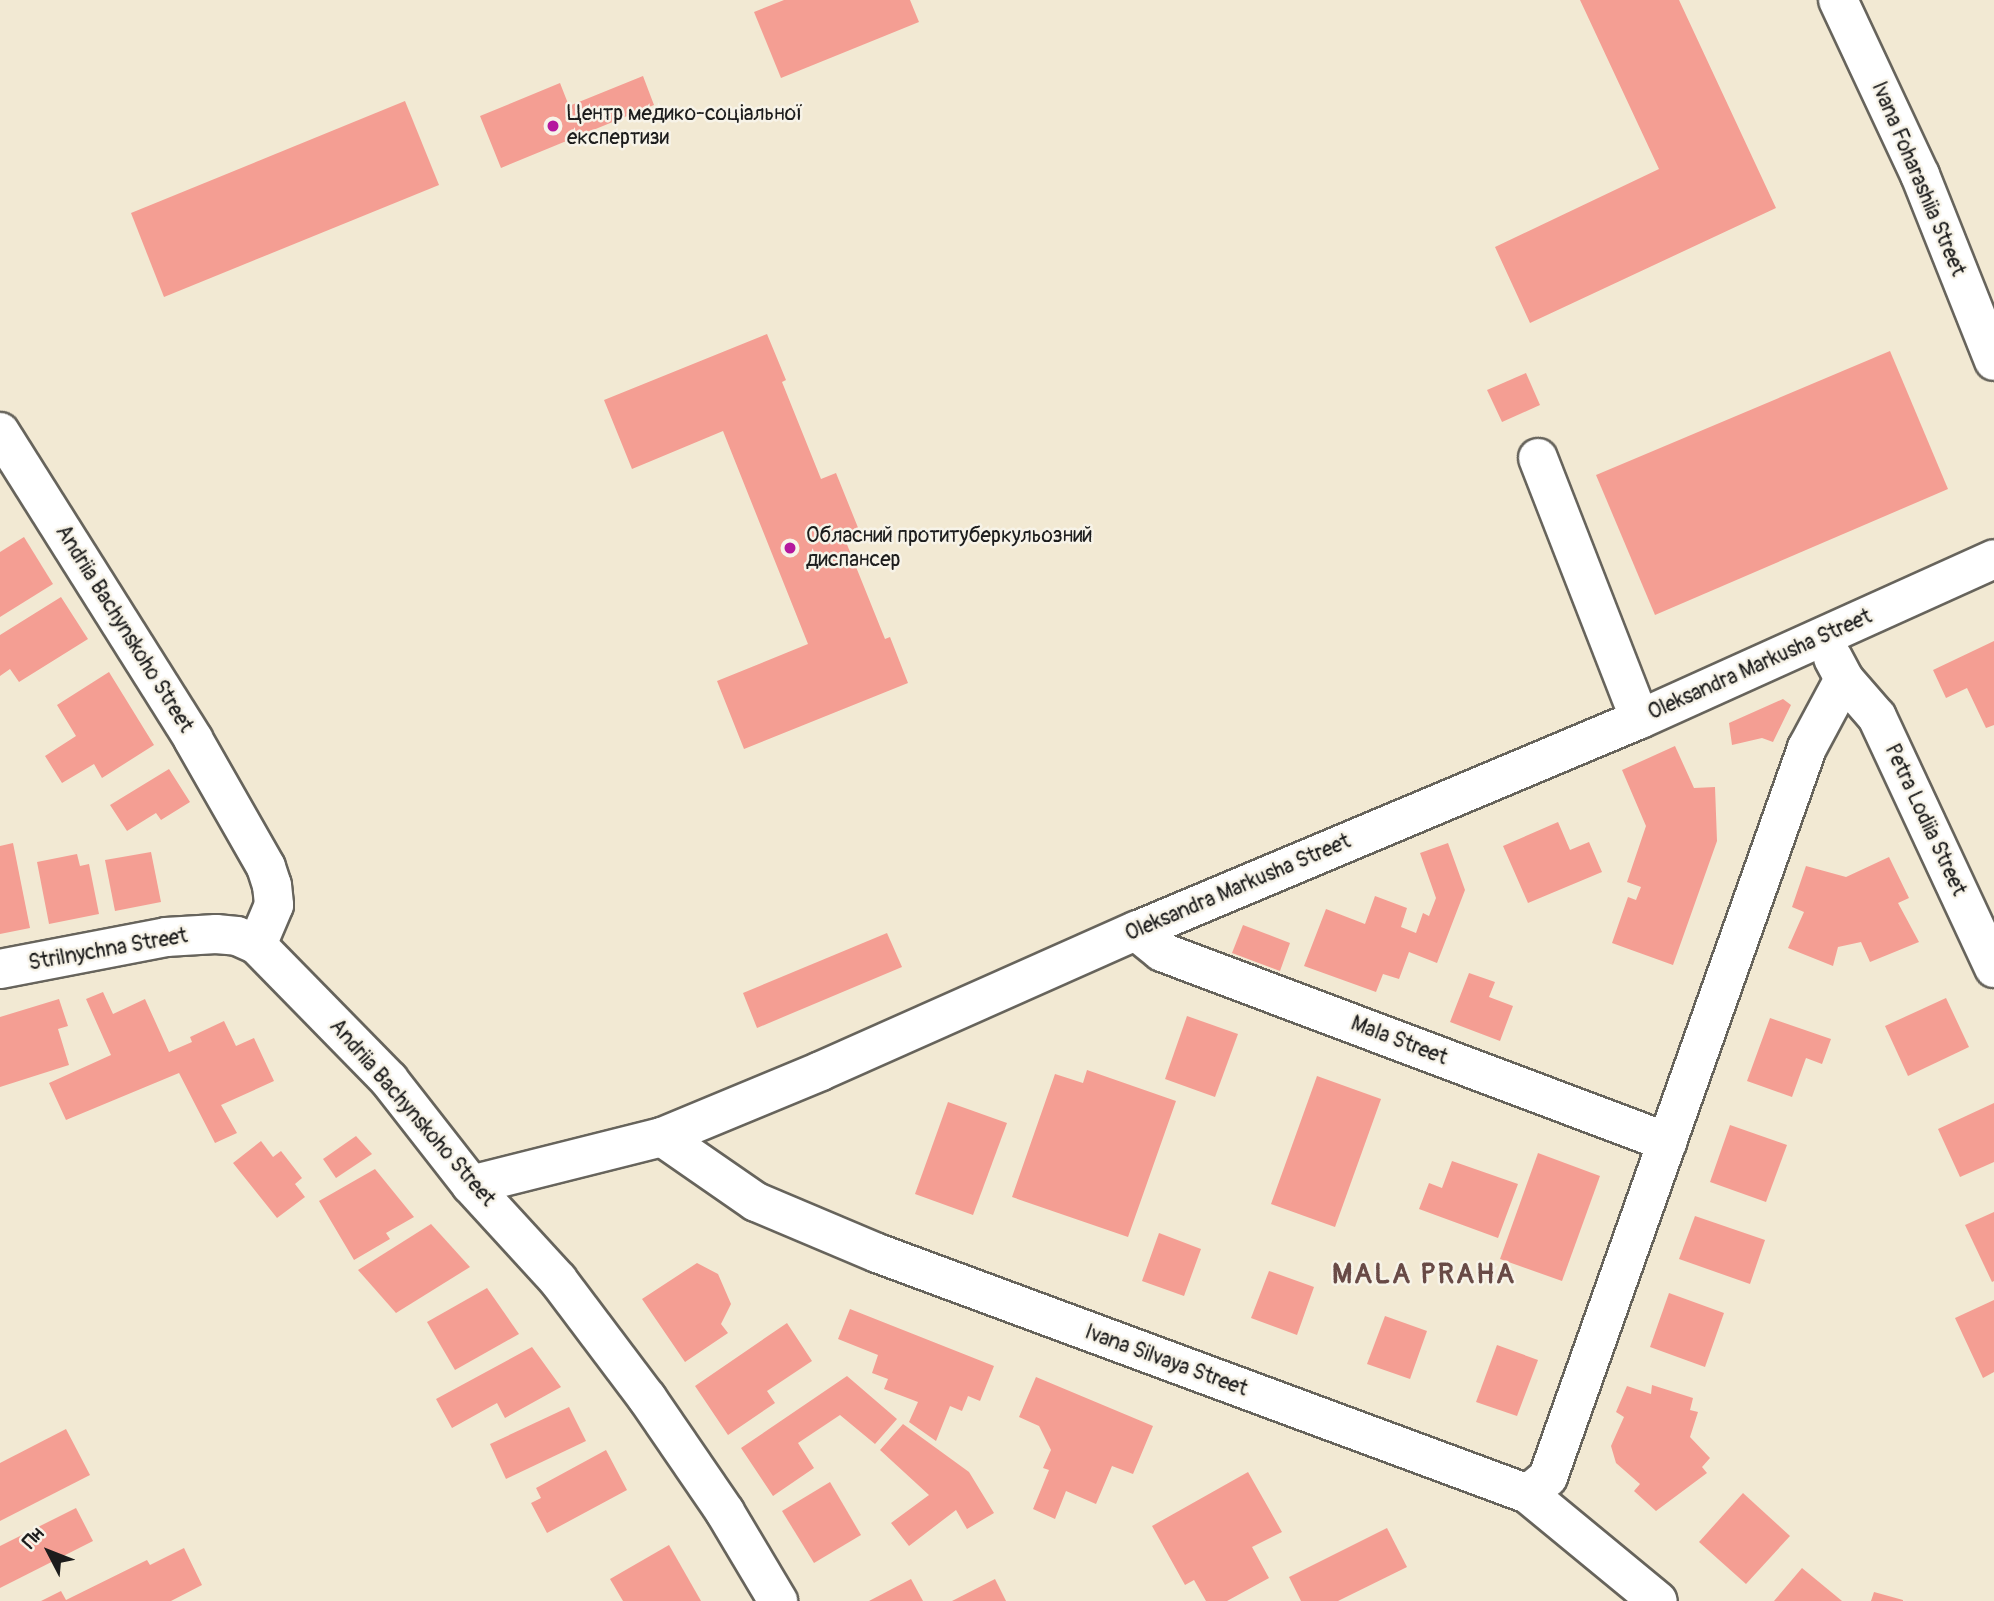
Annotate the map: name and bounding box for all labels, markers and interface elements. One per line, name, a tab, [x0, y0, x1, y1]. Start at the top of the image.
street label: Ivana Foharashiia Street	[1866, 78, 1970, 280]
place label: Центр медико-соціальної експертизи	[567, 101, 803, 151]
marker: Центр медико-соціальної експертизи	[545, 118, 561, 134]
street label: Andriia Bachynskoho Street	[50, 521, 198, 737]
place label: Обласний протитуберкульозний диспансер	[806, 523, 1093, 573]
marker: Обласний протитуберкульозний диспансер	[780, 538, 800, 558]
street label: Oleksandra Markusha Street	[1644, 604, 1876, 726]
street label: Petra Lodiia Street	[1879, 740, 1971, 900]
street label: Oleksandra Markusha Street	[1122, 829, 1354, 947]
street label: Strilnychna Street	[27, 924, 189, 976]
street label: Mala Street	[1347, 1011, 1451, 1071]
street label: Andriia Bachynskoho Street	[324, 1014, 500, 1212]
district label: MALA PRAHA	[1333, 1258, 1515, 1292]
street label: Ivana Silvaya Street	[1081, 1320, 1251, 1402]
north arrow	[14, 1517, 84, 1587]
text: Пн	[17, 1522, 49, 1554]

